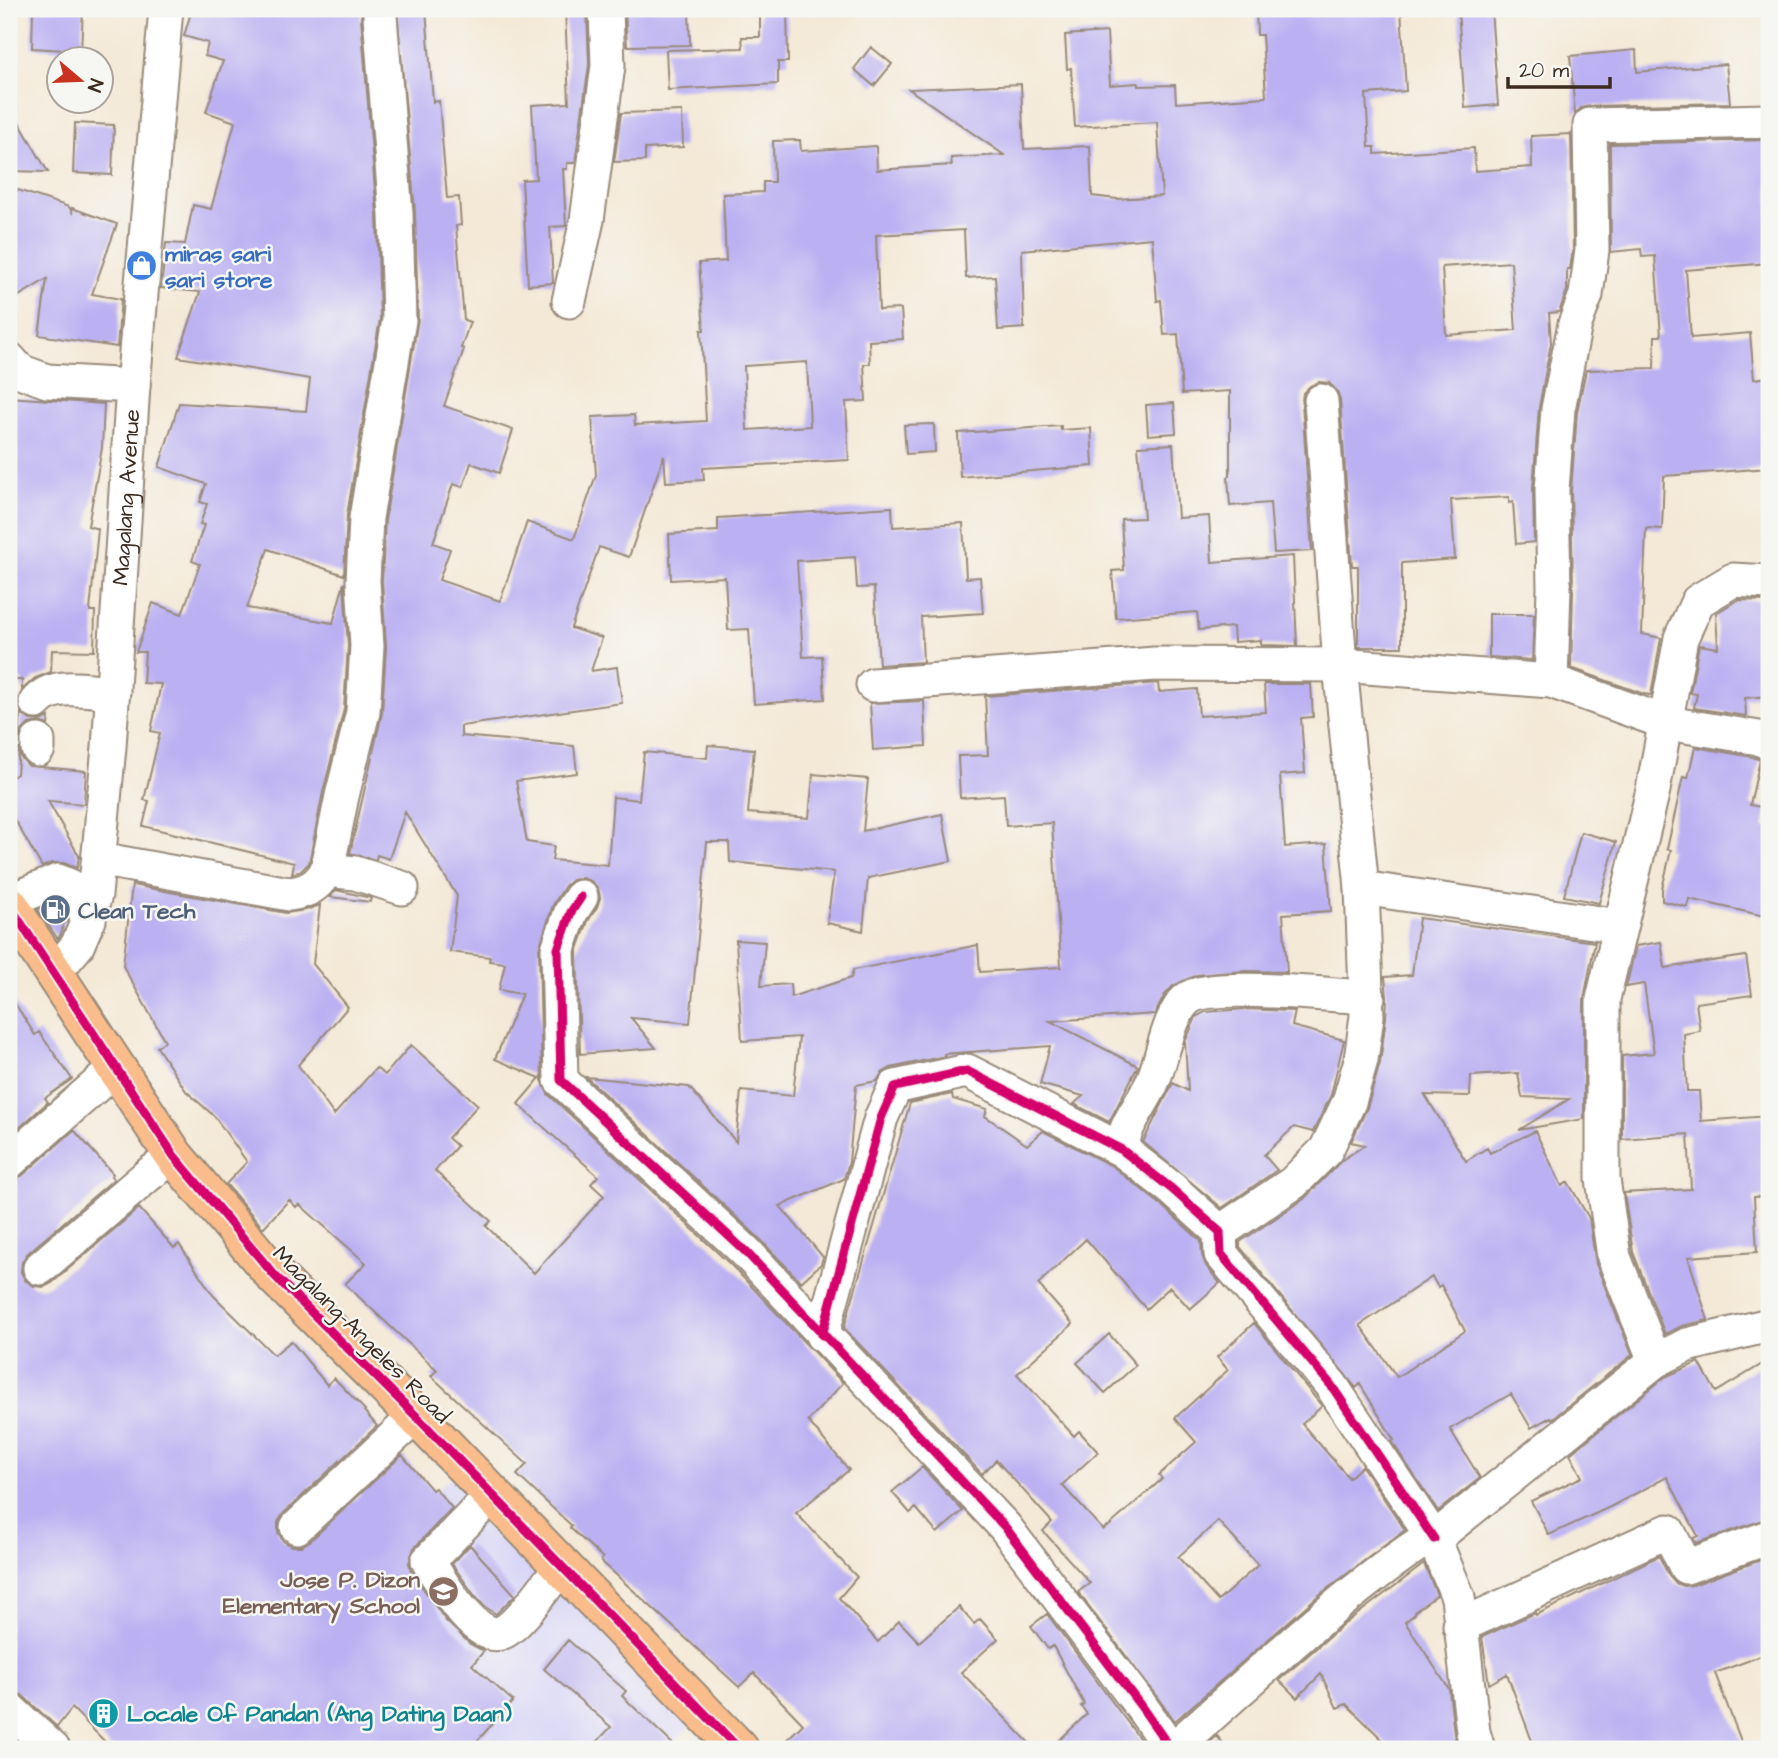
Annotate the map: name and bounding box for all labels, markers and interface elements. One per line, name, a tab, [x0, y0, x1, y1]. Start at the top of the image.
north arrow	[46, 46, 116, 116]
scale bar	[1508, 46, 1610, 90]
text: 20 m	[1519, 56, 1570, 85]
text: N	[80, 75, 109, 95]
place label: miras sari sari store	[165, 238, 273, 296]
shop icon: miras sari sari store	[125, 249, 159, 283]
street label: Magalang Avenue	[105, 408, 148, 587]
fuel station icon: Clean Tech	[38, 893, 72, 927]
place label: Clean Tech	[78, 895, 196, 927]
street label: Magalang-Angeles Road	[264, 1238, 458, 1432]
place label: Jose P. Dizon Elementary School	[223, 1564, 420, 1624]
school or university icon: Jose P. Dizon Elementary School	[426, 1575, 460, 1609]
building icon: Locale Of Pandan (Ang Dating Daan)	[87, 1696, 121, 1730]
place label: Locale Of Pandan (Ang Dating Daan)	[127, 1698, 512, 1731]

